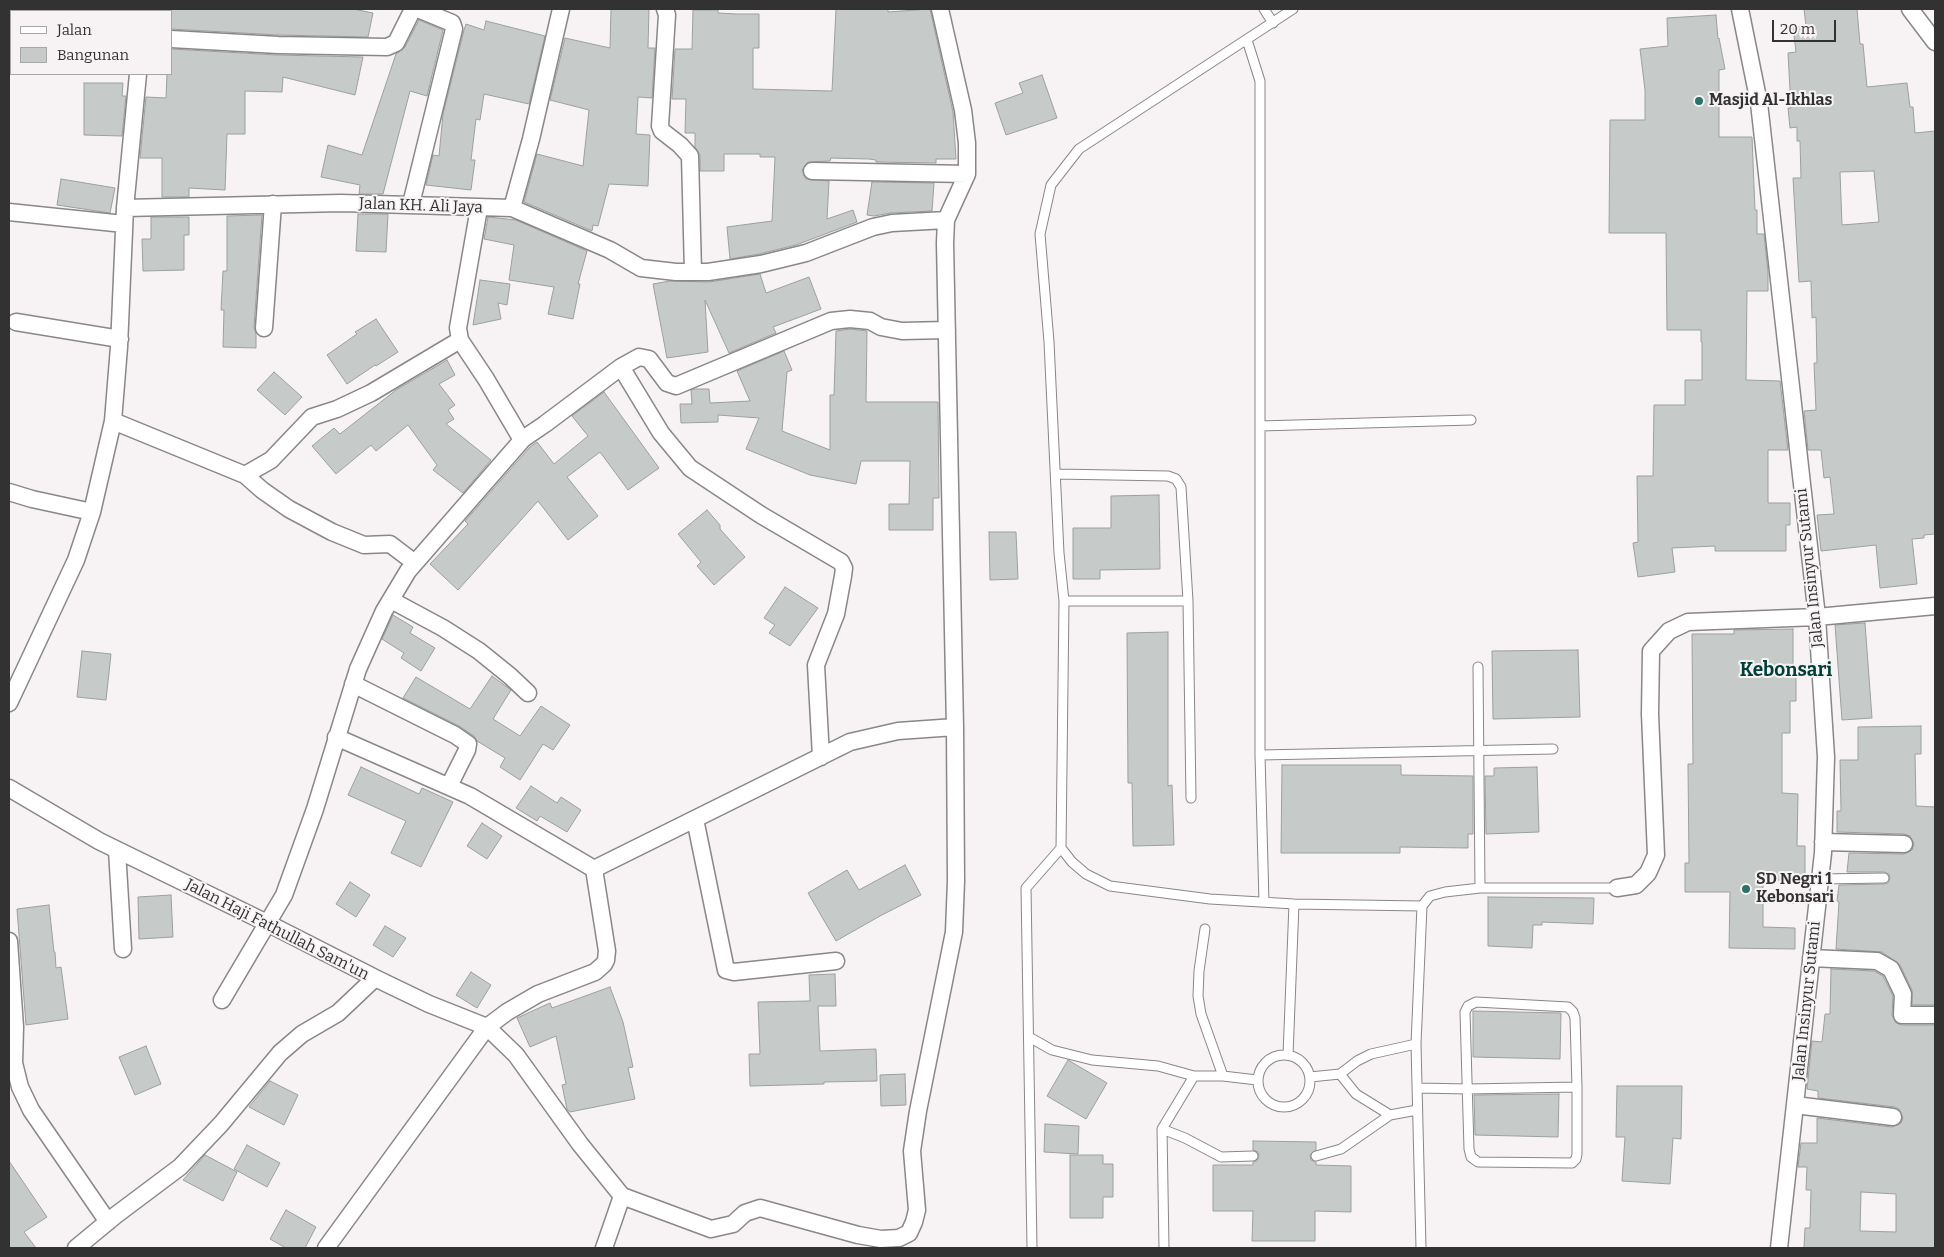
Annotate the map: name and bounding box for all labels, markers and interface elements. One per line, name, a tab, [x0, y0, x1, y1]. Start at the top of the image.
legend	[10, 10, 172, 75]
scale bar	[1774, 10, 1838, 42]
text: 20 m	[1780, 20, 1815, 38]
text: Jalan	[57, 21, 92, 39]
text: Bangunan	[57, 46, 129, 64]
place label: Masjid Al-Ikhlas	[1709, 91, 1832, 111]
marker: Masjid Al-Ikhlas	[1693, 95, 1705, 107]
street label: Jalan KH. Ali Jaya	[359, 194, 483, 218]
street label: Jalan Insinyur Sutami	[1792, 487, 1828, 649]
district label: Kebonsari	[1740, 660, 1832, 682]
place label: SD Negri 1 Kebonsari	[1756, 870, 1834, 908]
street label: Jalan Haji Fathullah Sam'un	[182, 875, 372, 985]
marker: SD Negri 1 Kebonsari	[1740, 883, 1752, 895]
street label: Jalan Insinyur Sutami	[1789, 920, 1825, 1082]

